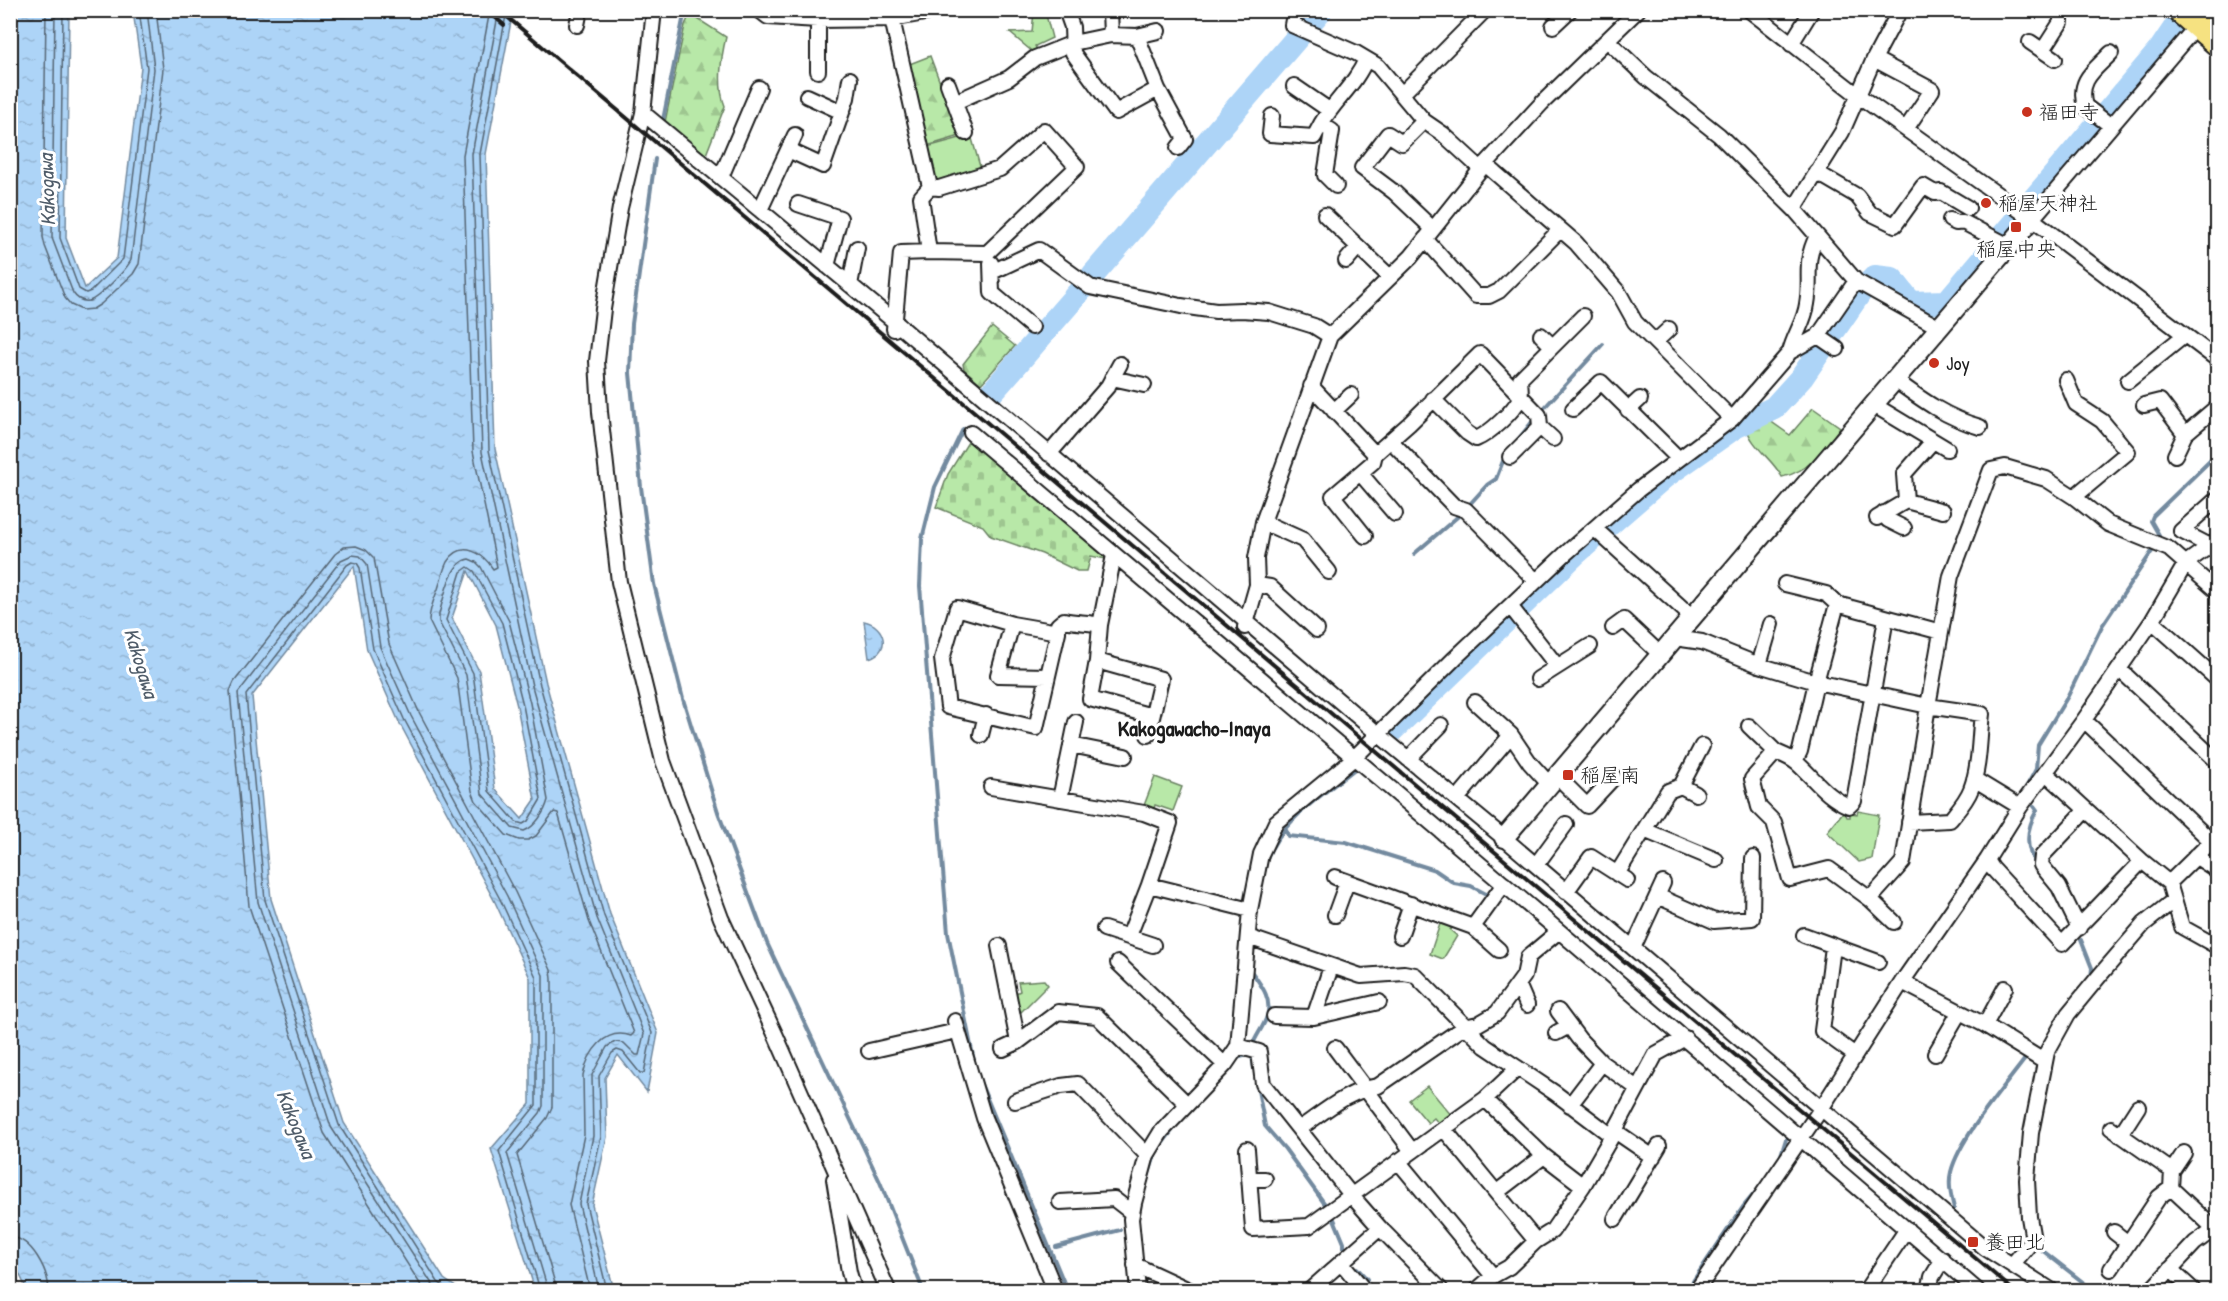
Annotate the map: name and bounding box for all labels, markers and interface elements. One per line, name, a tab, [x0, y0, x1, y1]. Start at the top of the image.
place label: 福田寺	[2039, 98, 2099, 125]
marker: 福田寺	[2020, 105, 2034, 119]
water label: Kakogawa	[31, 151, 62, 226]
place label: 稲屋天神社	[1998, 189, 2098, 216]
marker: 稲屋天神社	[1979, 196, 1993, 210]
marker: 稲屋中央	[2009, 220, 2023, 234]
place label: 稲屋中央	[1976, 235, 2056, 262]
place label: Joy	[1946, 349, 1970, 376]
marker: Joy	[1927, 356, 1941, 370]
water label: Kakogawa	[117, 624, 167, 704]
district label: Kakogawacho-Inaya	[1118, 713, 1271, 744]
place label: 稲屋南	[1580, 761, 1640, 788]
marker: 稲屋南	[1561, 768, 1575, 782]
water label: Kakogawa	[270, 1085, 324, 1165]
place label: 養田北	[1985, 1228, 2045, 1255]
marker: 養田北	[1966, 1235, 1980, 1249]

